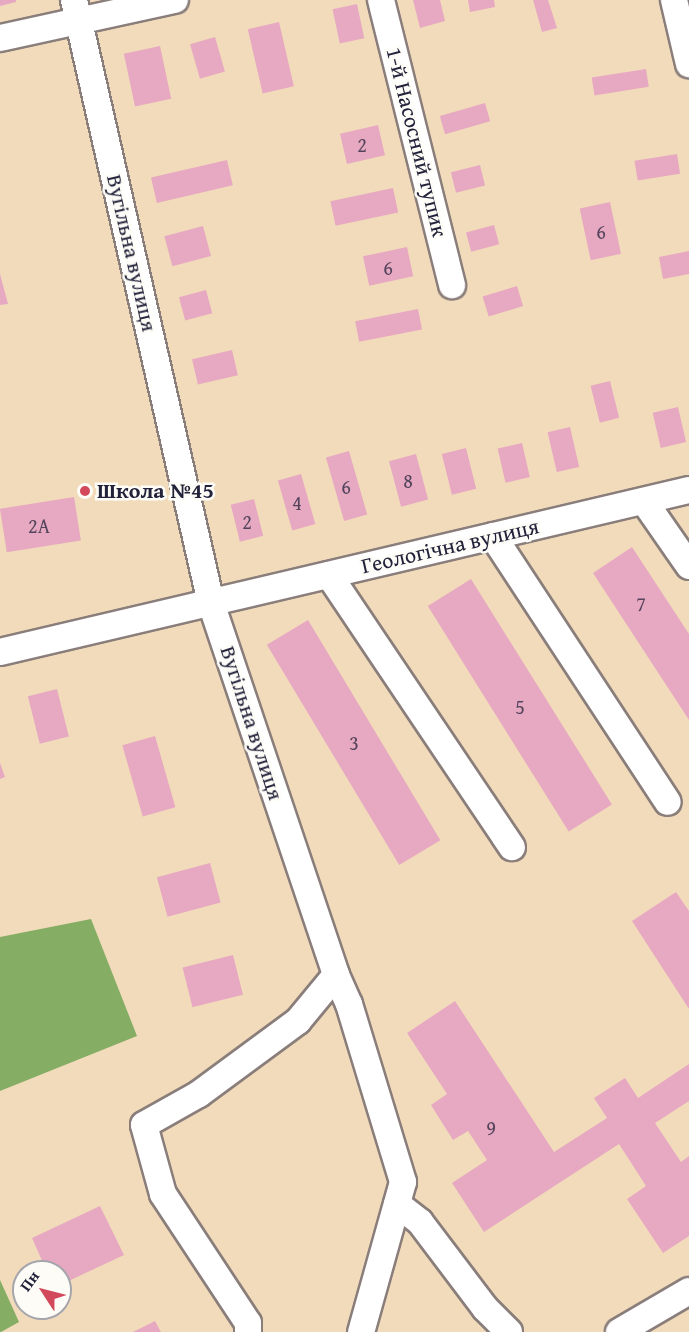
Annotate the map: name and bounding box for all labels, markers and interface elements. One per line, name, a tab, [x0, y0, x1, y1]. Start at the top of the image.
street label: 1-й Насосний тупик	[381, 44, 453, 240]
house number: 2	[357, 132, 367, 156]
street label: Вугільна вулиця	[101, 172, 163, 334]
house number: 6	[596, 219, 606, 243]
house number: 6	[383, 255, 393, 279]
house number: 8	[403, 468, 413, 492]
house number: 6	[341, 474, 351, 498]
place label: Школа №45	[97, 478, 214, 504]
marker: Школа №45	[78, 484, 92, 498]
house number: 4	[292, 490, 302, 514]
house number: 2	[242, 509, 252, 533]
house number: 2А	[28, 513, 50, 537]
street label: Геологічна вулиця	[359, 513, 541, 579]
house number: 7	[636, 591, 646, 615]
street label: Вугільна вулиця	[215, 643, 289, 803]
house number: 5	[515, 694, 525, 718]
house number: 3	[349, 730, 359, 754]
house number: 9	[486, 1115, 496, 1139]
north arrow	[12, 1260, 72, 1320]
text: Пн	[13, 1265, 45, 1296]

